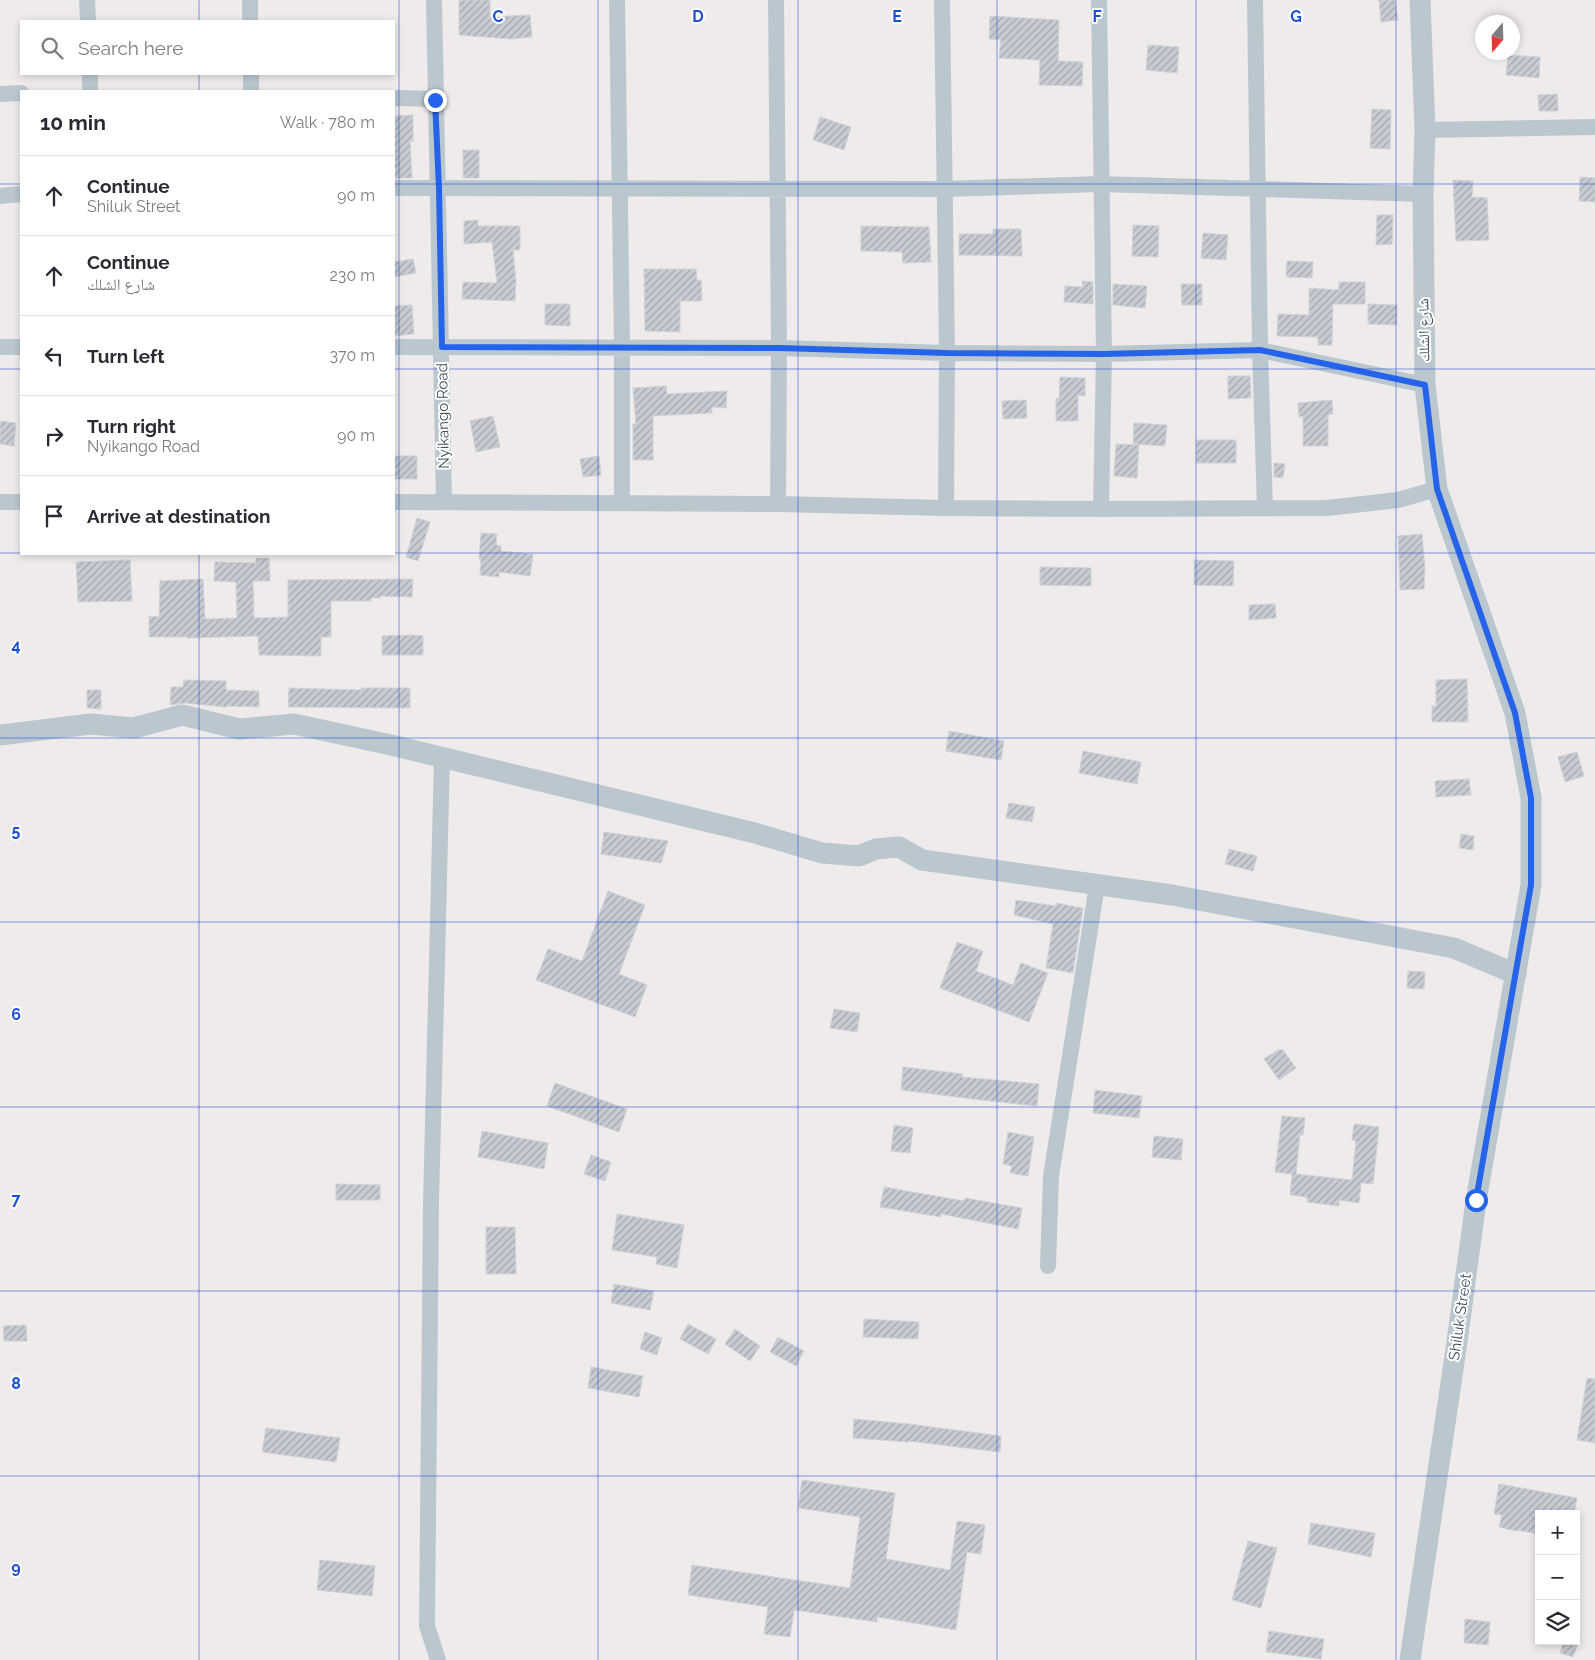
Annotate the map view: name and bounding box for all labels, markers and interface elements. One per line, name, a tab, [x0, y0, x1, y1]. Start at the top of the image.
text: C	[493, 7, 504, 26]
text: D	[692, 7, 704, 26]
text: E	[892, 7, 902, 26]
text: F	[1092, 7, 1102, 26]
text: G	[1290, 7, 1302, 26]
north arrow	[1475, 15, 1520, 60]
search box	[20, 20, 395, 75]
icon: search	[38, 34, 66, 62]
text: Search here	[78, 37, 184, 59]
route end	[424, 89, 447, 112]
text: 10 min	[40, 110, 106, 135]
text: Walk · 780 m	[280, 113, 375, 132]
text: Continue	[87, 175, 170, 197]
icon: ahead	[40, 182, 68, 210]
text: 90 m	[337, 186, 375, 205]
text: Shiluk Street	[87, 197, 180, 216]
text: Continue	[87, 251, 170, 273]
icon: ahead	[40, 262, 68, 290]
text: 230 m	[330, 266, 375, 285]
text: شارع الشلك	[87, 275, 155, 294]
street label: شارع الشلك	[1414, 298, 1435, 362]
icon: left	[40, 342, 68, 370]
text: Turn left	[87, 345, 164, 367]
text: 370 m	[329, 346, 375, 365]
street label: Nyikango Road	[433, 363, 453, 469]
text: Turn right	[87, 415, 176, 437]
icon: right	[40, 422, 68, 450]
text: 90 m	[337, 426, 375, 445]
text: Nyikango Road	[87, 437, 200, 456]
icon: arrive	[40, 502, 68, 530]
text: Arrive at destination	[87, 505, 271, 527]
text: 4	[11, 636, 21, 655]
text: 5	[12, 821, 21, 840]
text: 6	[11, 1005, 21, 1024]
route start	[1465, 1189, 1488, 1212]
text: 7	[12, 1190, 21, 1209]
street label: Shiluk Street	[1445, 1272, 1475, 1362]
text: 8	[11, 1374, 21, 1393]
map controls	[1535, 1510, 1580, 1645]
button: +	[1535, 1510, 1580, 1555]
button: −	[1535, 1555, 1580, 1600]
text: 9	[11, 1558, 21, 1577]
button: layers	[1535, 1600, 1580, 1645]

